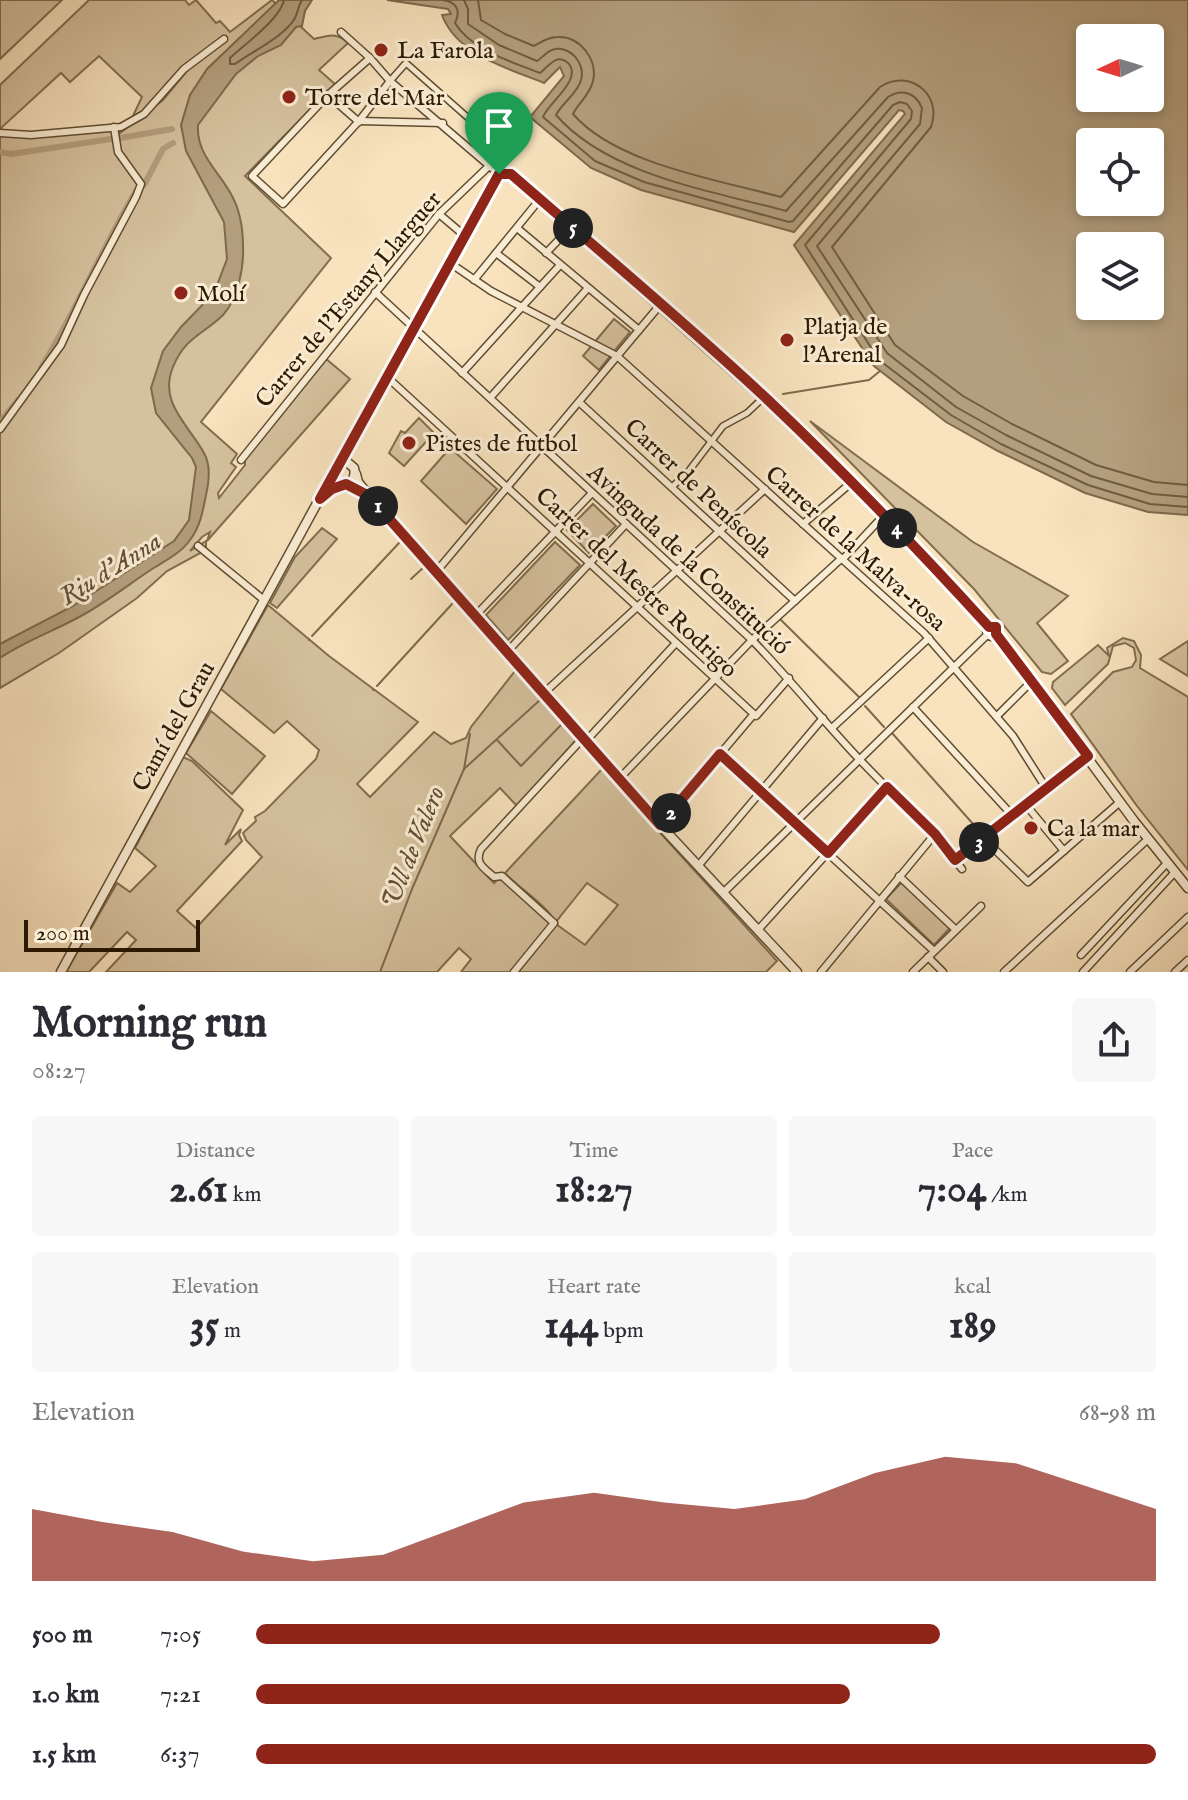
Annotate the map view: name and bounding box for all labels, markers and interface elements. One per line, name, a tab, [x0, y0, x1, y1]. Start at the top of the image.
north arrow	[1076, 24, 1164, 112]
map controls	[1076, 24, 1164, 320]
place label: La Farola	[397, 36, 494, 67]
marker: La Farola	[372, 41, 390, 59]
place label: Torre del Mar	[305, 83, 445, 114]
marker: Torre del Mar	[280, 88, 298, 106]
pin	[465, 92, 533, 174]
icon: arrive	[477, 104, 521, 148]
button: locate	[1076, 128, 1164, 216]
street label: Carrer de l'Estany Llarguer	[249, 185, 449, 415]
pin: 5	[553, 208, 593, 248]
text: 5	[569, 214, 577, 242]
button: layers	[1076, 232, 1164, 320]
place label: Molí	[197, 279, 247, 310]
marker: Molí	[172, 284, 190, 302]
place label: Platja de l'Arenal	[803, 312, 887, 371]
marker: Platja de l'Arenal	[778, 331, 796, 349]
street label: Carrer de Peníscola	[617, 412, 779, 566]
place label: Pistes de futbol	[425, 429, 578, 460]
marker: Pistes de futbol	[400, 434, 418, 452]
street label: Avinguda de la Constitució	[579, 457, 796, 662]
street label: Carrer de la Malva-rosa	[758, 460, 953, 639]
street label: Carrer del Mestre Rodrigo	[528, 481, 744, 685]
pin: 1	[358, 486, 398, 526]
text: 1	[374, 492, 382, 520]
pin: 4	[877, 508, 917, 548]
text: 4	[892, 514, 902, 542]
water label: Riu d'Anna	[54, 525, 168, 613]
street label: Camí del Grau	[126, 656, 223, 797]
water label: Ull de Valero	[374, 782, 453, 913]
pin: 2	[651, 793, 691, 833]
text: 2	[666, 799, 676, 827]
place label: Ca la mar	[1047, 814, 1140, 845]
marker: Ca la mar	[1022, 819, 1040, 837]
pin: 3	[959, 822, 999, 862]
text: 3	[975, 828, 983, 856]
scale bar	[24, 916, 200, 952]
text: 200 m	[36, 920, 90, 948]
text: Morning run	[32, 996, 267, 1052]
button: share	[1072, 998, 1156, 1082]
text: 08:27	[32, 1054, 86, 1087]
text: Distance	[176, 1137, 255, 1165]
text: Time	[570, 1137, 618, 1165]
text: Pace	[952, 1137, 993, 1165]
text: 2.61	[169, 1165, 228, 1216]
text: 18:27	[555, 1165, 633, 1216]
text: 7:04	[918, 1165, 986, 1216]
text: km	[228, 1181, 262, 1209]
text: /km	[986, 1181, 1027, 1209]
text: Elevation	[172, 1273, 259, 1301]
text: Heart rate	[547, 1273, 641, 1301]
text: kcal	[954, 1273, 991, 1301]
text: 35	[190, 1301, 219, 1352]
text: 144	[544, 1301, 598, 1352]
text: 189	[949, 1301, 997, 1352]
text: m	[219, 1317, 241, 1345]
text: bpm	[598, 1317, 644, 1345]
text: Elevation	[32, 1396, 135, 1429]
text: 68–98 m	[1079, 1396, 1156, 1429]
text: 500 m	[32, 1618, 93, 1651]
text: 7:05	[160, 1618, 201, 1651]
text: 1.0 km	[32, 1678, 100, 1711]
text: 7:21	[160, 1678, 201, 1711]
text: 1.5 km	[32, 1738, 96, 1771]
text: 6:37	[160, 1738, 200, 1771]

